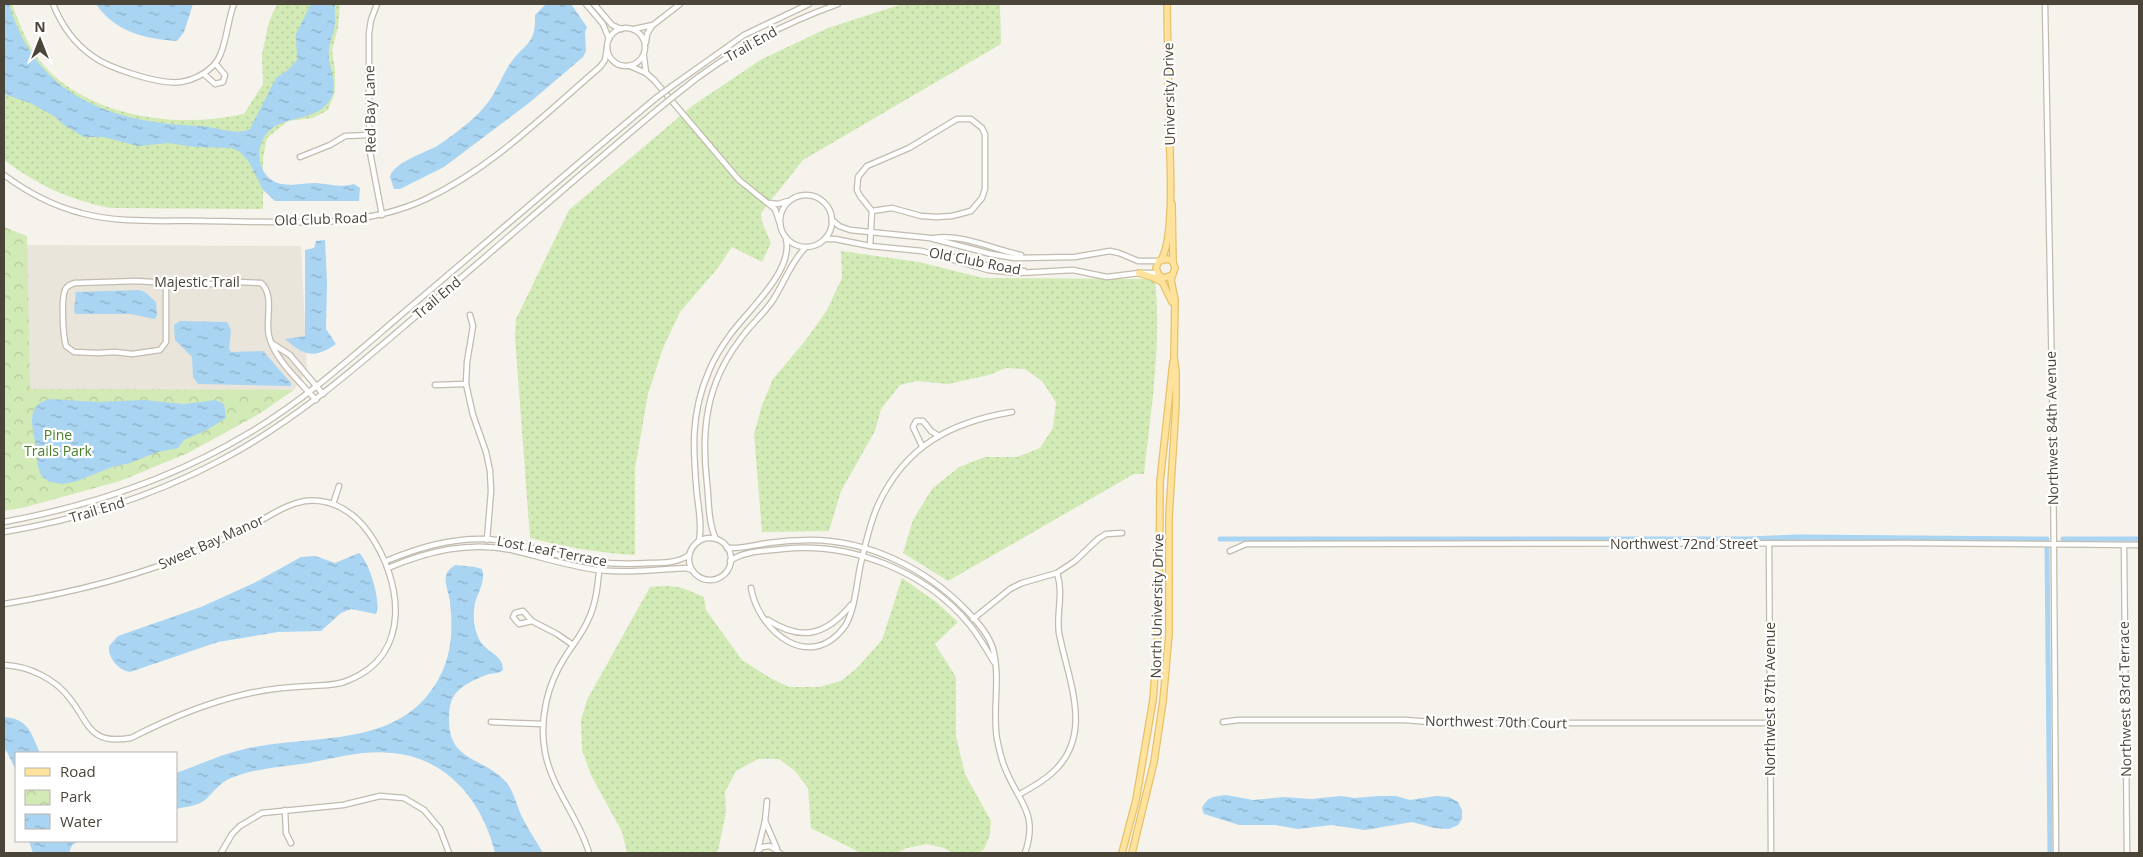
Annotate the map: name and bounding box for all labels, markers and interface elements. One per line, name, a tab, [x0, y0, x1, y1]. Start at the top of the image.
north arrow	[15, 15, 65, 65]
text: N	[34, 17, 46, 36]
street label: Trail End	[721, 21, 780, 66]
street label: University Drive	[1158, 42, 1179, 146]
street label: Red Bay Lane	[359, 65, 380, 153]
street label: Old Club Road	[274, 207, 368, 230]
street label: Old Club Road	[928, 242, 1023, 279]
street label: Majestic Trail	[154, 272, 240, 291]
street label: Trail End	[409, 272, 465, 323]
street label: Northwest 84th Avenue	[2041, 351, 2062, 505]
park label: Pine Trails Park	[24, 425, 93, 460]
street label: Trail End	[67, 492, 127, 527]
street label: Sweet Bay Manor	[155, 510, 267, 573]
street label: Lost Leaf Terrace	[495, 531, 609, 571]
street label: North University Drive	[1146, 533, 1167, 679]
street label: Northwest 72nd Street	[1610, 534, 1758, 553]
street label: Northwest 83rd Terrace	[2114, 621, 2135, 777]
street label: Northwest 87th Avenue	[1760, 622, 1779, 776]
street label: Northwest 70th Court	[1425, 711, 1567, 732]
legend	[15, 752, 178, 842]
text: Road	[60, 761, 96, 781]
text: Park	[60, 786, 91, 806]
text: Water	[60, 811, 102, 831]

